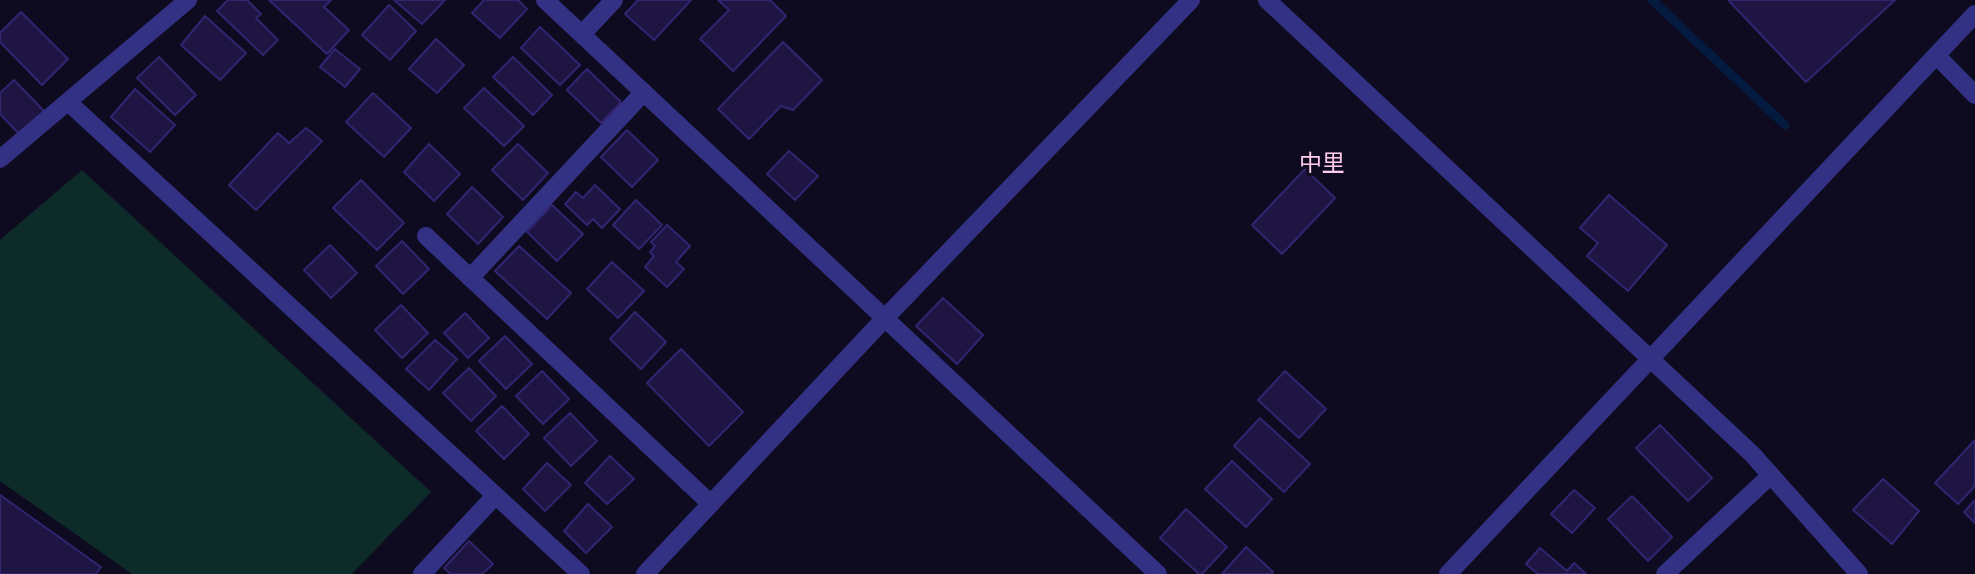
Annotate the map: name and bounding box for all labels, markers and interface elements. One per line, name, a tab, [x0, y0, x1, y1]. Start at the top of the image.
district label: 中里	[1299, 151, 1345, 179]

